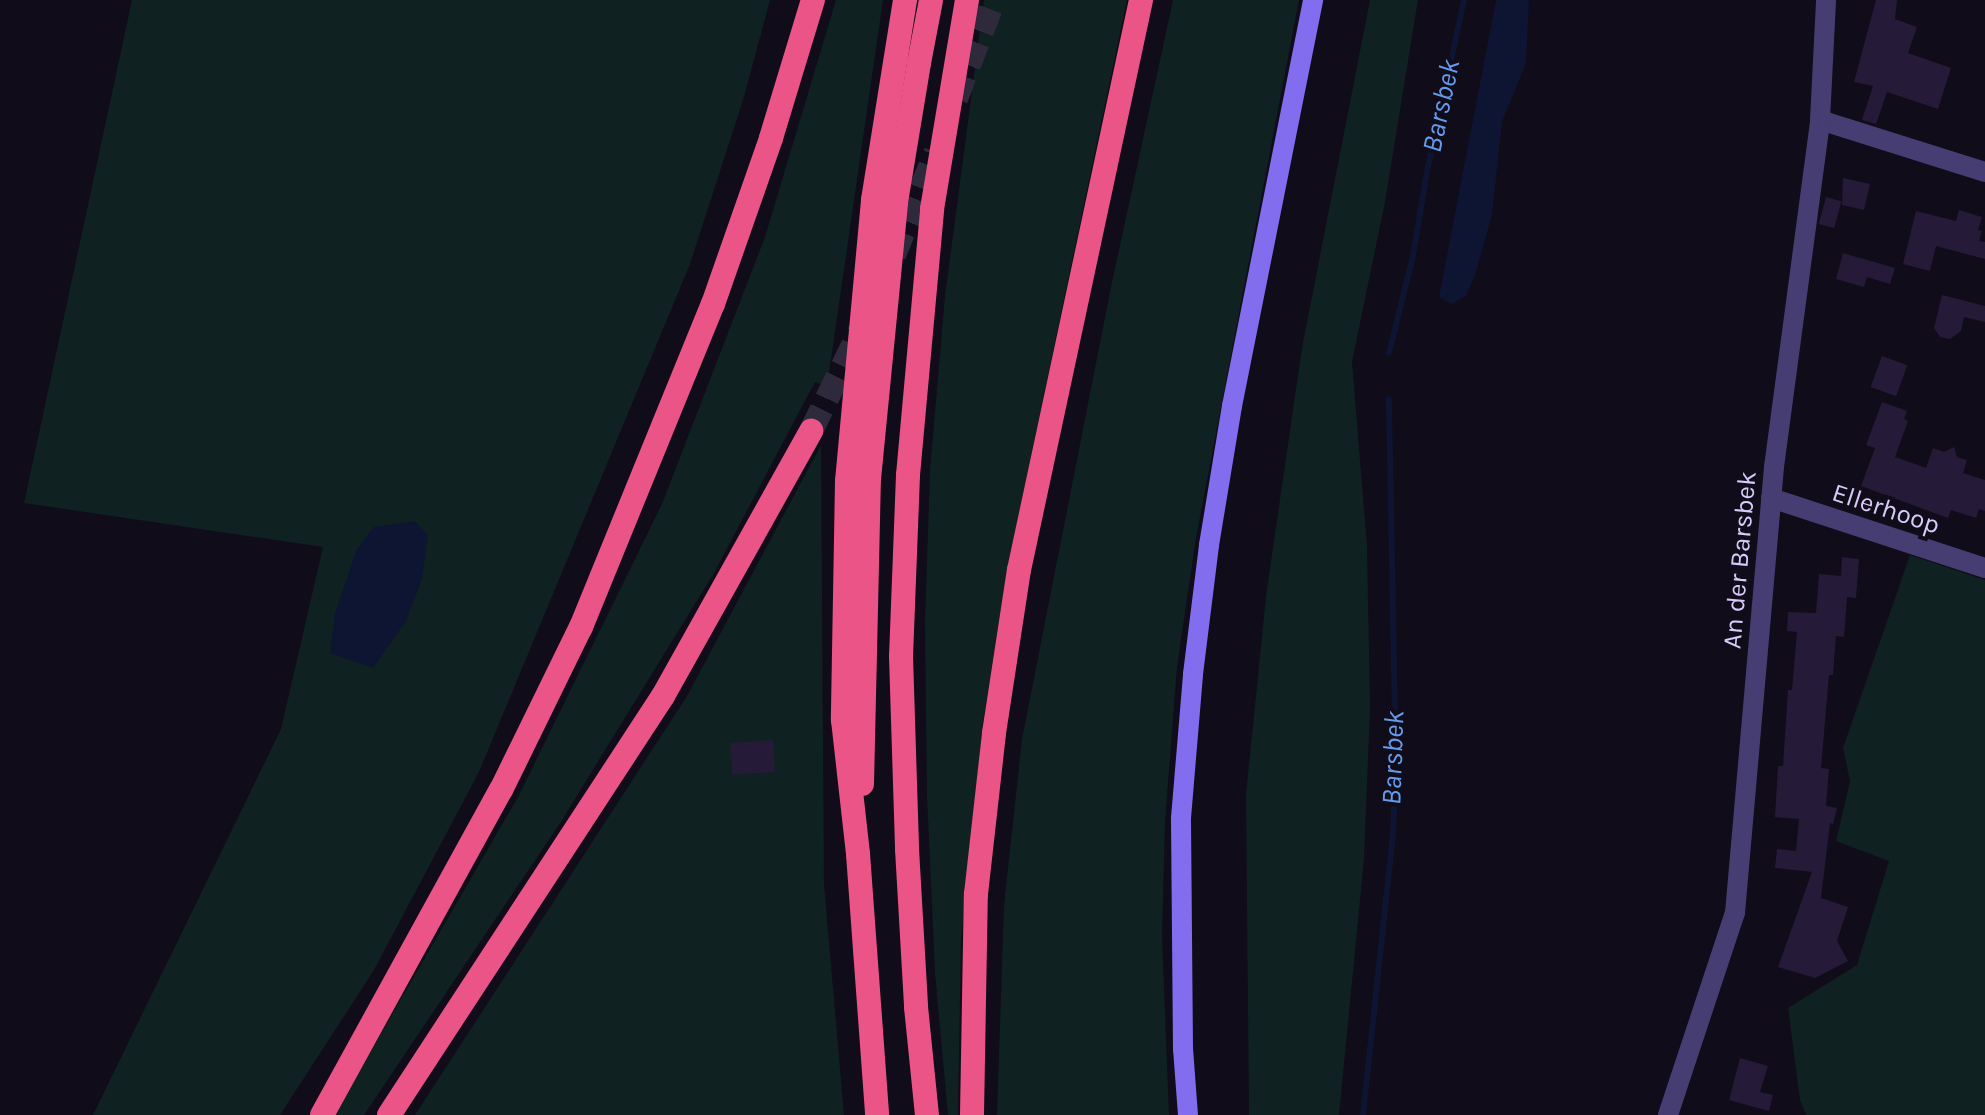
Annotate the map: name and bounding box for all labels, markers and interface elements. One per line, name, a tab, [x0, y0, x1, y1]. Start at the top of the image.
water label: Barsbek	[1415, 56, 1467, 156]
street label: An der Barsbek	[1717, 470, 1763, 650]
street label: Ellerhoop	[1828, 477, 1944, 541]
water label: Barsbek	[1375, 710, 1411, 806]

